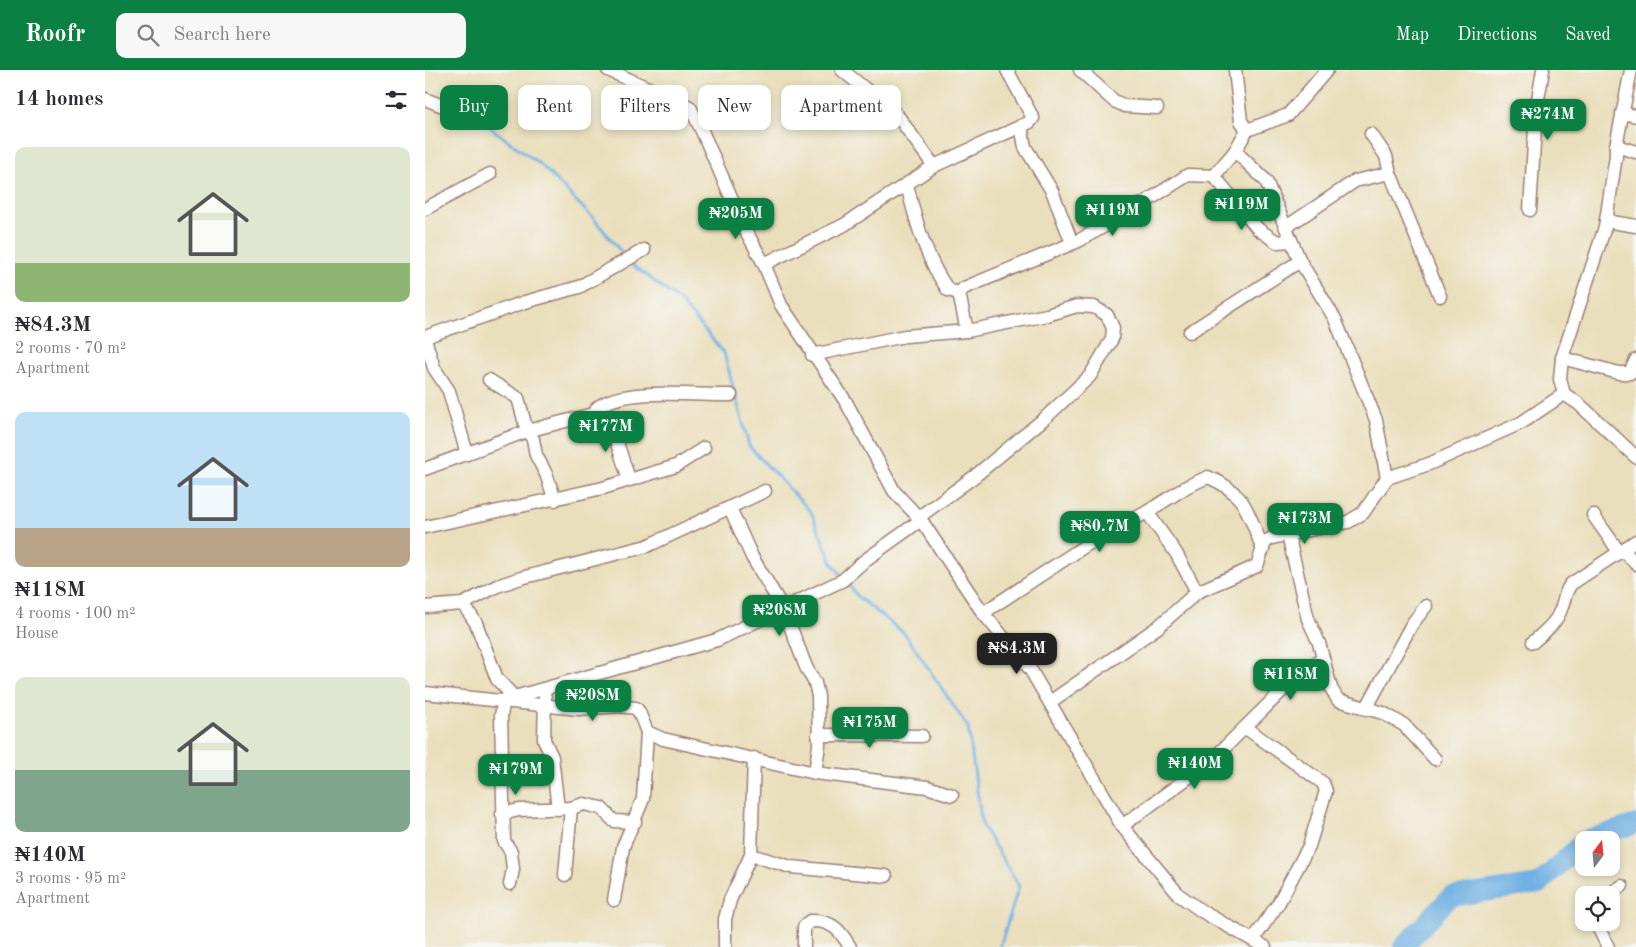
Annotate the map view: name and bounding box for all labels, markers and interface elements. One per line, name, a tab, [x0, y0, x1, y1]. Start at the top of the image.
search box	[116, 13, 466, 58]
icon: search	[134, 21, 162, 49]
text: Roofr	[25, 23, 86, 47]
text: Search here	[174, 26, 271, 45]
text: Map	[1396, 26, 1429, 44]
text: Directions	[1457, 26, 1537, 44]
text: Saved	[1565, 26, 1611, 44]
chip: Buy	[440, 85, 508, 130]
chip: Rent	[518, 85, 591, 130]
chip: Filters	[601, 85, 688, 130]
chip: New	[698, 85, 771, 130]
chip: Apartment	[781, 85, 901, 130]
icon: filters	[382, 86, 410, 114]
text: 14 homes	[15, 89, 103, 110]
pin: ₦274M	[1513, 98, 1583, 141]
text: ₦274M	[1521, 107, 1575, 123]
icon: home	[168, 179, 258, 269]
pin: ₦119M	[1207, 189, 1277, 231]
pin: ₦119M	[1078, 194, 1148, 237]
text: ₦119M	[1215, 197, 1269, 213]
pin: ₦205M	[701, 198, 771, 240]
text: ₦119M	[1086, 203, 1140, 219]
text: ₦205M	[709, 206, 763, 222]
text: ₦84.3M	[15, 315, 91, 336]
text: 2 rooms · 70 m²	[15, 341, 126, 357]
text: Apartment	[15, 361, 90, 377]
pin: ₦177M	[571, 410, 641, 453]
text: ₦177M	[579, 419, 633, 435]
icon: home	[168, 444, 258, 534]
pin: ₦173M	[1270, 502, 1340, 545]
pin: ₦80.7M	[1059, 510, 1141, 553]
text: ₦173M	[1278, 511, 1332, 527]
text: ₦80.7M	[1071, 519, 1129, 535]
text: ₦118M	[15, 580, 85, 601]
pin: ₦208M	[745, 594, 815, 637]
text: ₦208M	[753, 603, 807, 619]
text: 4 rooms · 100 m²	[15, 606, 135, 622]
text: House	[15, 626, 58, 642]
pin: ₦84.3M	[976, 632, 1058, 675]
text: ₦84.3M	[988, 641, 1046, 657]
pin: ₦118M	[1256, 658, 1326, 701]
text: ₦118M	[1264, 667, 1318, 683]
pin: ₦208M	[558, 680, 628, 722]
text: ₦208M	[566, 688, 620, 704]
pin: ₦175M	[835, 706, 905, 749]
icon: home	[168, 709, 258, 799]
text: ₦175M	[843, 715, 897, 731]
pin: ₦140M	[1160, 748, 1230, 790]
pin: ₦179M	[481, 754, 551, 796]
text: ₦140M	[1168, 756, 1222, 772]
text: ₦179M	[489, 762, 543, 778]
north arrow	[1575, 831, 1620, 876]
map controls	[1575, 831, 1620, 931]
text: ₦140M	[15, 845, 85, 866]
text: 3 rooms · 95 m²	[15, 871, 126, 887]
button: locate	[1575, 886, 1620, 931]
text: Apartment	[15, 891, 90, 907]

